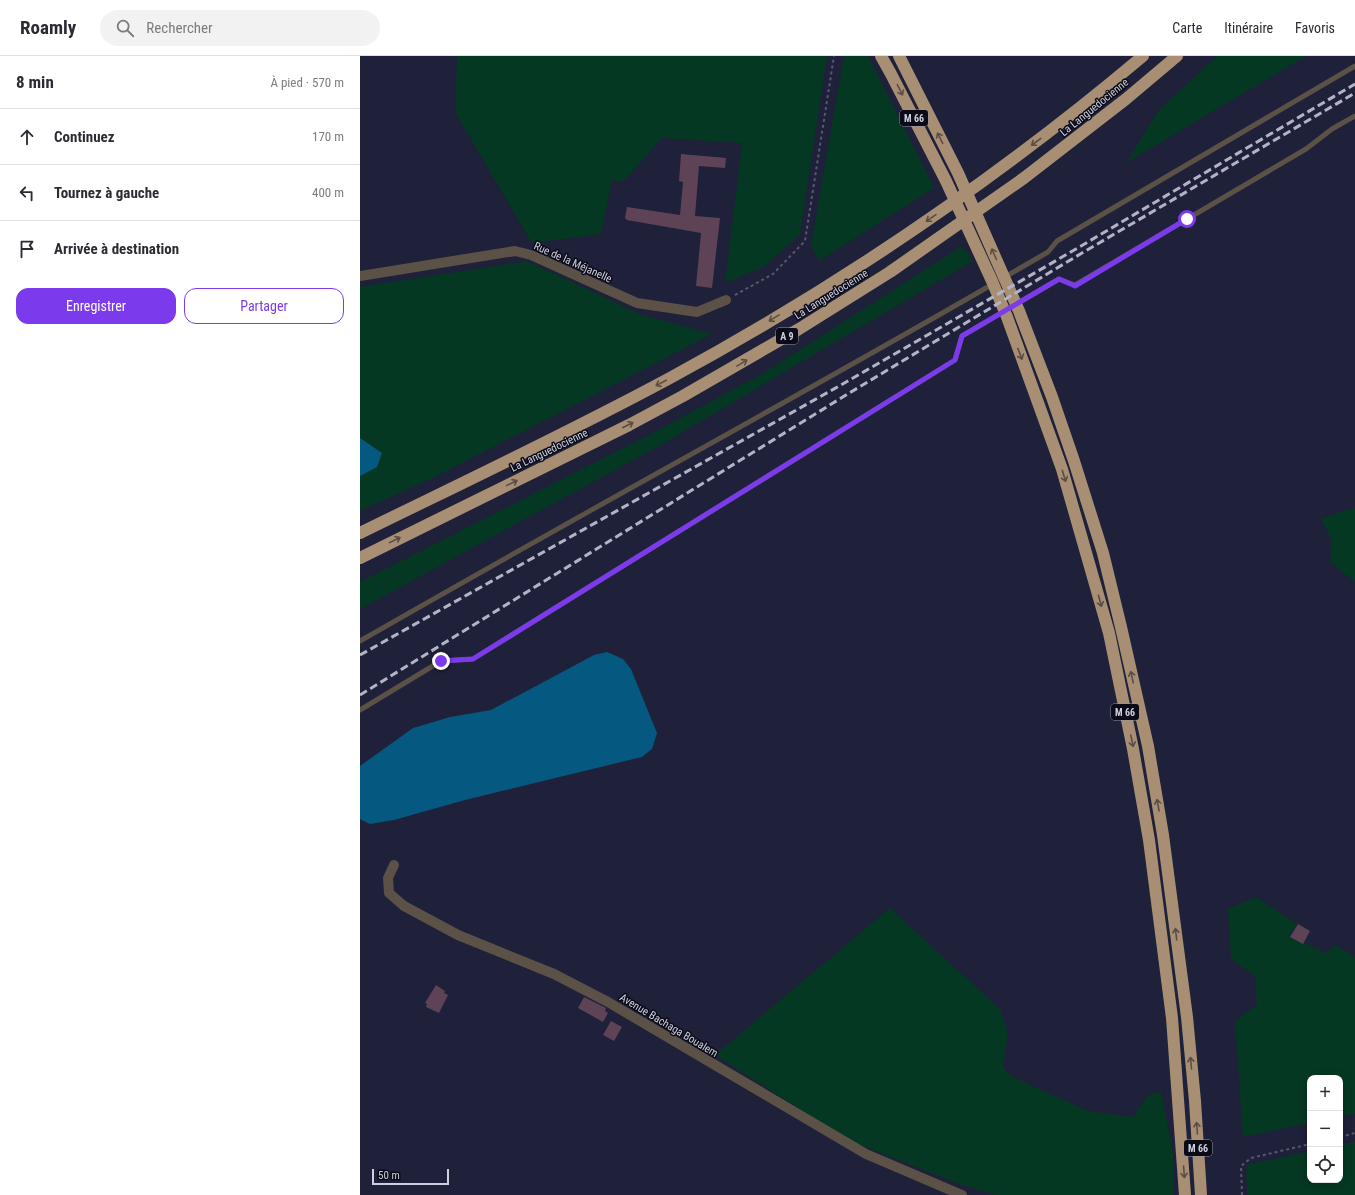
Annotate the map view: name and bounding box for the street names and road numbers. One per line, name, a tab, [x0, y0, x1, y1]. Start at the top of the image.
street label: La Languedocienne	[1057, 76, 1131, 139]
road number: M 66	[900, 110, 928, 126]
street label: Rue de la Méjanelle	[532, 239, 614, 286]
street label: La Languedocienne	[792, 267, 870, 322]
road number: A 9	[776, 328, 798, 344]
street label: La Languedocienne	[508, 426, 590, 475]
road number: M 66	[1111, 704, 1139, 720]
street label: Avenue Bachaga Boualem	[617, 991, 720, 1060]
road number: M 66	[1184, 1140, 1212, 1156]

